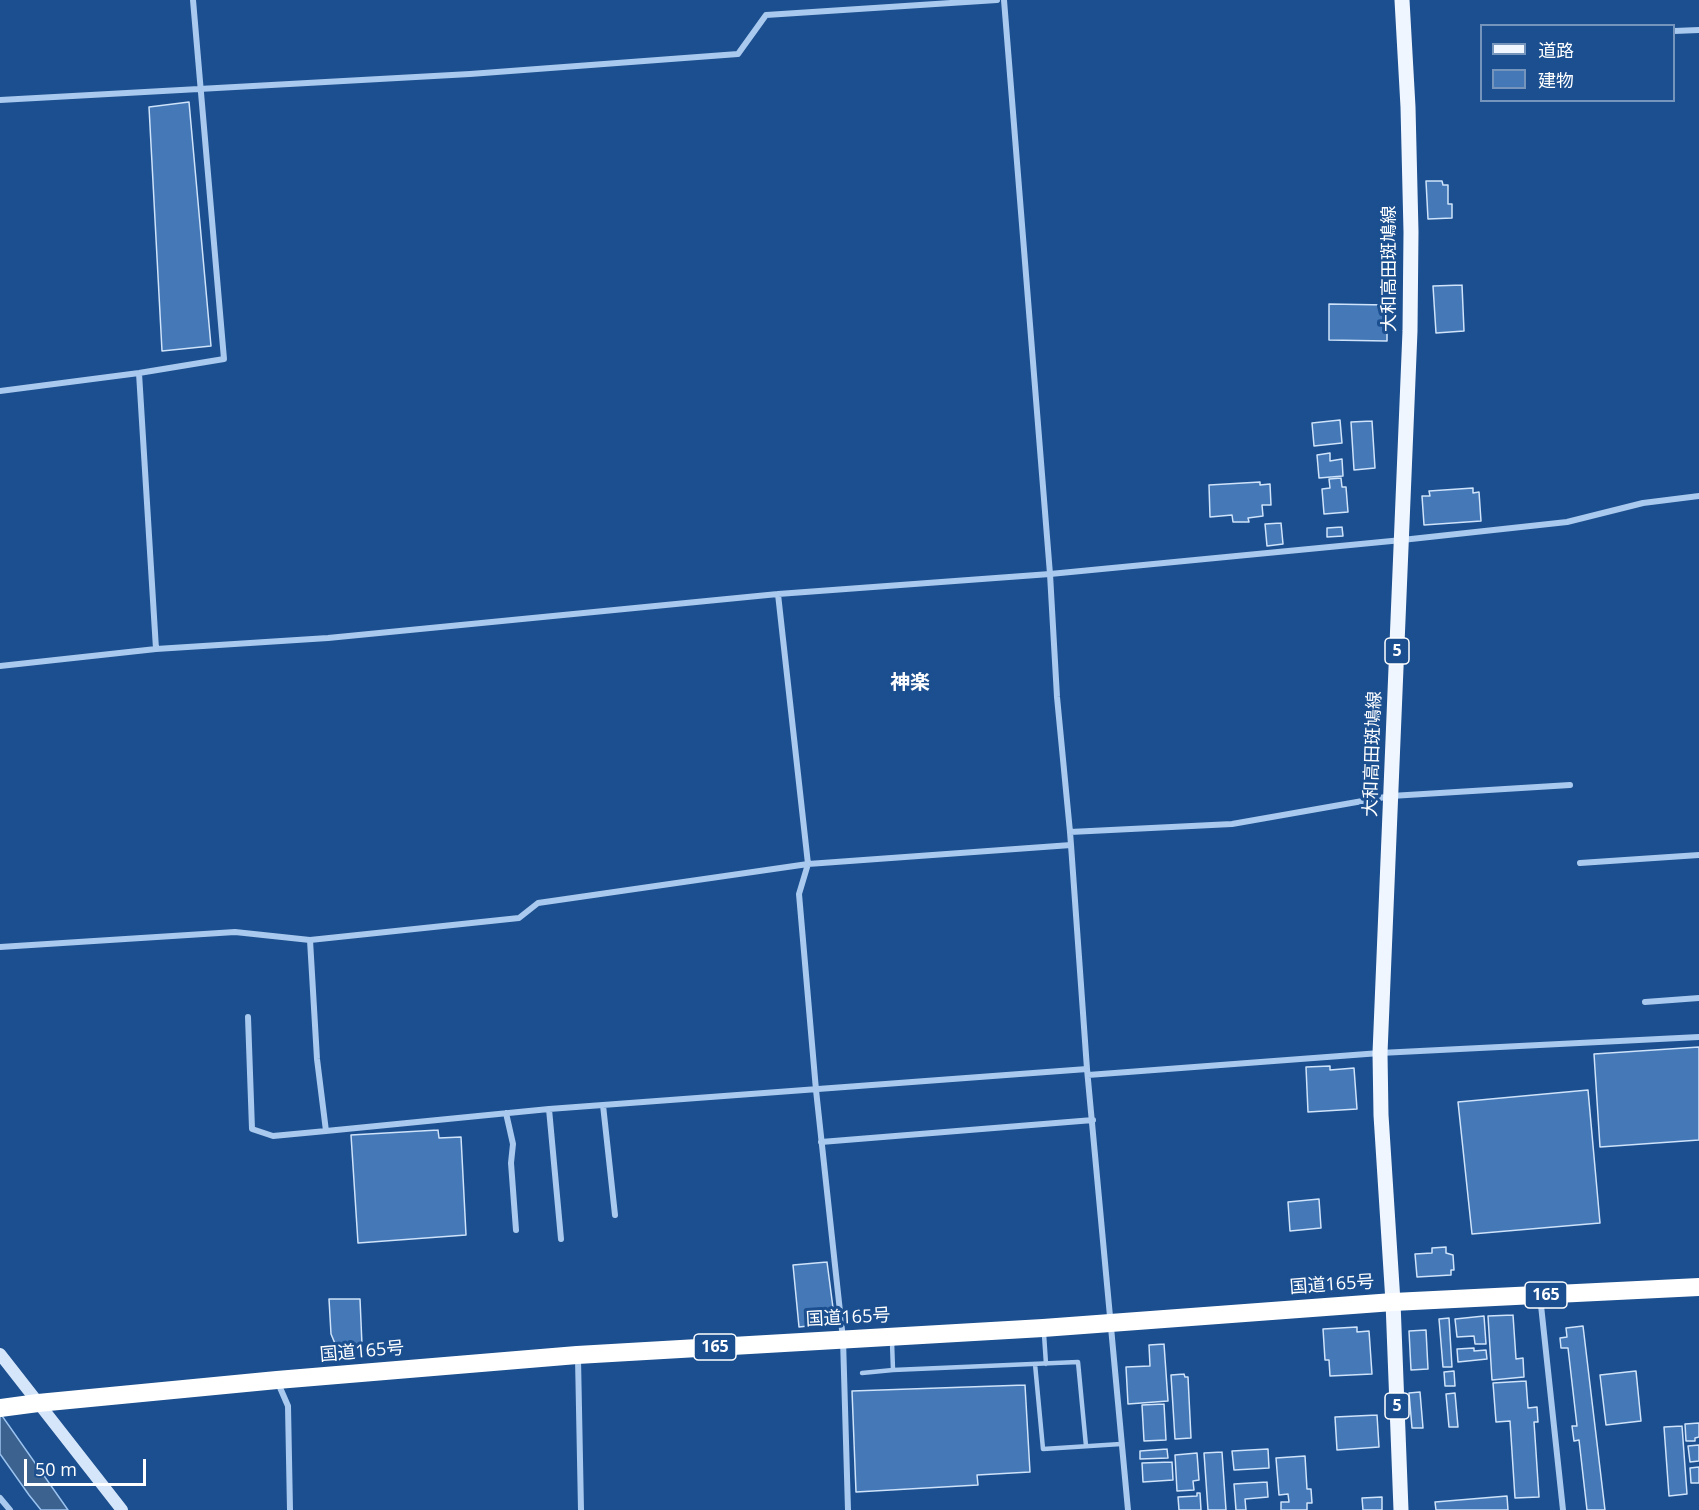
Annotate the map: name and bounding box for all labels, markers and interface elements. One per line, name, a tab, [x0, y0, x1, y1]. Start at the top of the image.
legend	[1480, 24, 1675, 102]
text: 道路	[1538, 38, 1574, 62]
text: 建物	[1538, 68, 1574, 92]
street label: 大和高田斑鳩線	[1379, 206, 1401, 332]
road number: 5	[1385, 638, 1409, 664]
district label: 神楽	[890, 671, 930, 695]
street label: 大和高田斑鳩線	[1360, 691, 1386, 817]
street label: 国道165号	[1289, 1271, 1375, 1299]
road number: 165	[1525, 1282, 1567, 1308]
street label: 国道165号	[805, 1305, 891, 1331]
road number: 165	[694, 1334, 736, 1360]
street label: 国道165号	[319, 1338, 405, 1366]
road number: 5	[1385, 1393, 1409, 1419]
scale bar	[27, 1447, 148, 1485]
text: 50 m	[35, 1457, 77, 1481]

